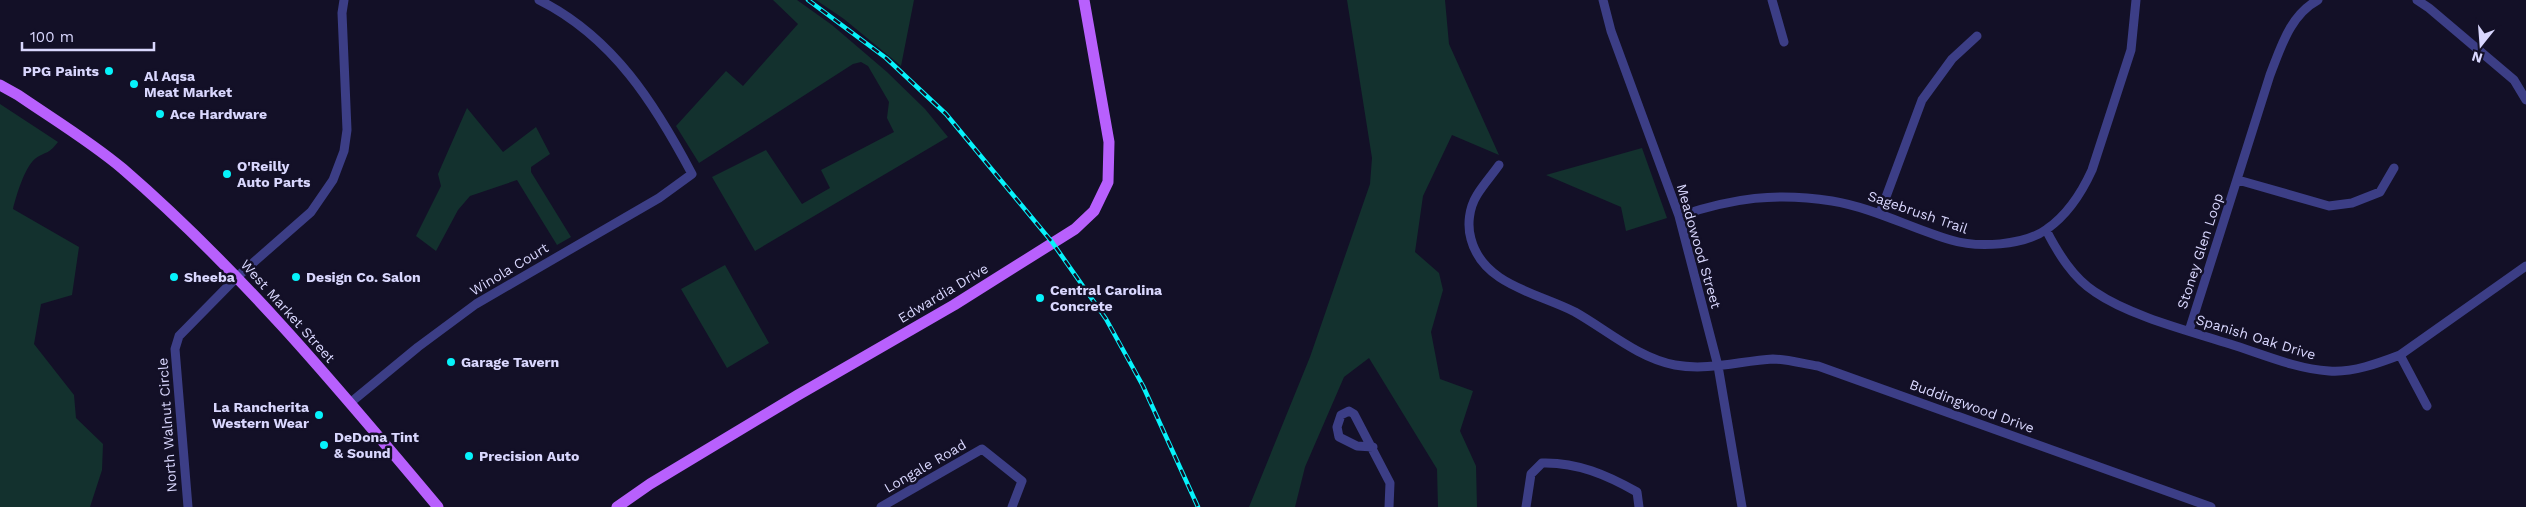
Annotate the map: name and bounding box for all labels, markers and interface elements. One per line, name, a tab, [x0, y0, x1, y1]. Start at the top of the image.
scale bar	[22, 20, 155, 52]
north arrow	[2456, 20, 2506, 70]
text: 100 m	[30, 28, 74, 46]
text: N	[2470, 48, 2484, 67]
place label: PPG Paints	[22, 63, 100, 79]
marker: PPG Paints	[103, 65, 115, 77]
place label: Al Aqsa Meat Market	[144, 68, 232, 100]
marker: Al Aqsa Meat Market	[128, 78, 140, 90]
place label: Ace Hardware	[170, 106, 267, 122]
marker: Ace Hardware	[154, 108, 166, 120]
place label: O'Reilly Auto Parts	[237, 158, 311, 190]
marker: O'Reilly Auto Parts	[221, 168, 233, 180]
street label: Meadowood Street	[1674, 182, 1724, 310]
street label: Sagebrush Trail	[1866, 187, 1971, 237]
street label: Stoney Glen Loop	[2174, 191, 2226, 311]
street label: Winola Court	[467, 239, 551, 299]
street label: West Market Street	[238, 256, 339, 366]
street label: Edwardia Drive	[895, 260, 991, 326]
place label: Sheeba	[184, 269, 236, 285]
place label: Design Co. Salon	[306, 269, 421, 285]
marker: Sheeba	[168, 271, 180, 283]
marker: Design Co. Salon	[290, 271, 302, 283]
place label: Central Carolina Concrete	[1050, 282, 1163, 314]
marker: Central Carolina Concrete	[1034, 292, 1046, 304]
street label: Spanish Oak Drive	[2194, 311, 2318, 363]
place label: Garage Tavern	[461, 354, 559, 370]
marker: Garage Tavern	[445, 356, 457, 368]
street label: North Walnut Circle	[154, 357, 180, 493]
street label: Buddingwood Drive	[1907, 376, 2037, 436]
place label: La Rancherita Western Wear	[212, 399, 310, 431]
marker: La Rancherita Western Wear	[313, 409, 325, 421]
place label: DeDona Tint & Sound	[334, 429, 419, 461]
street label: Longale Road	[881, 436, 969, 496]
marker: DeDona Tint & Sound	[318, 439, 330, 451]
place label: Precision Auto	[479, 448, 579, 464]
marker: Precision Auto	[463, 450, 475, 462]

